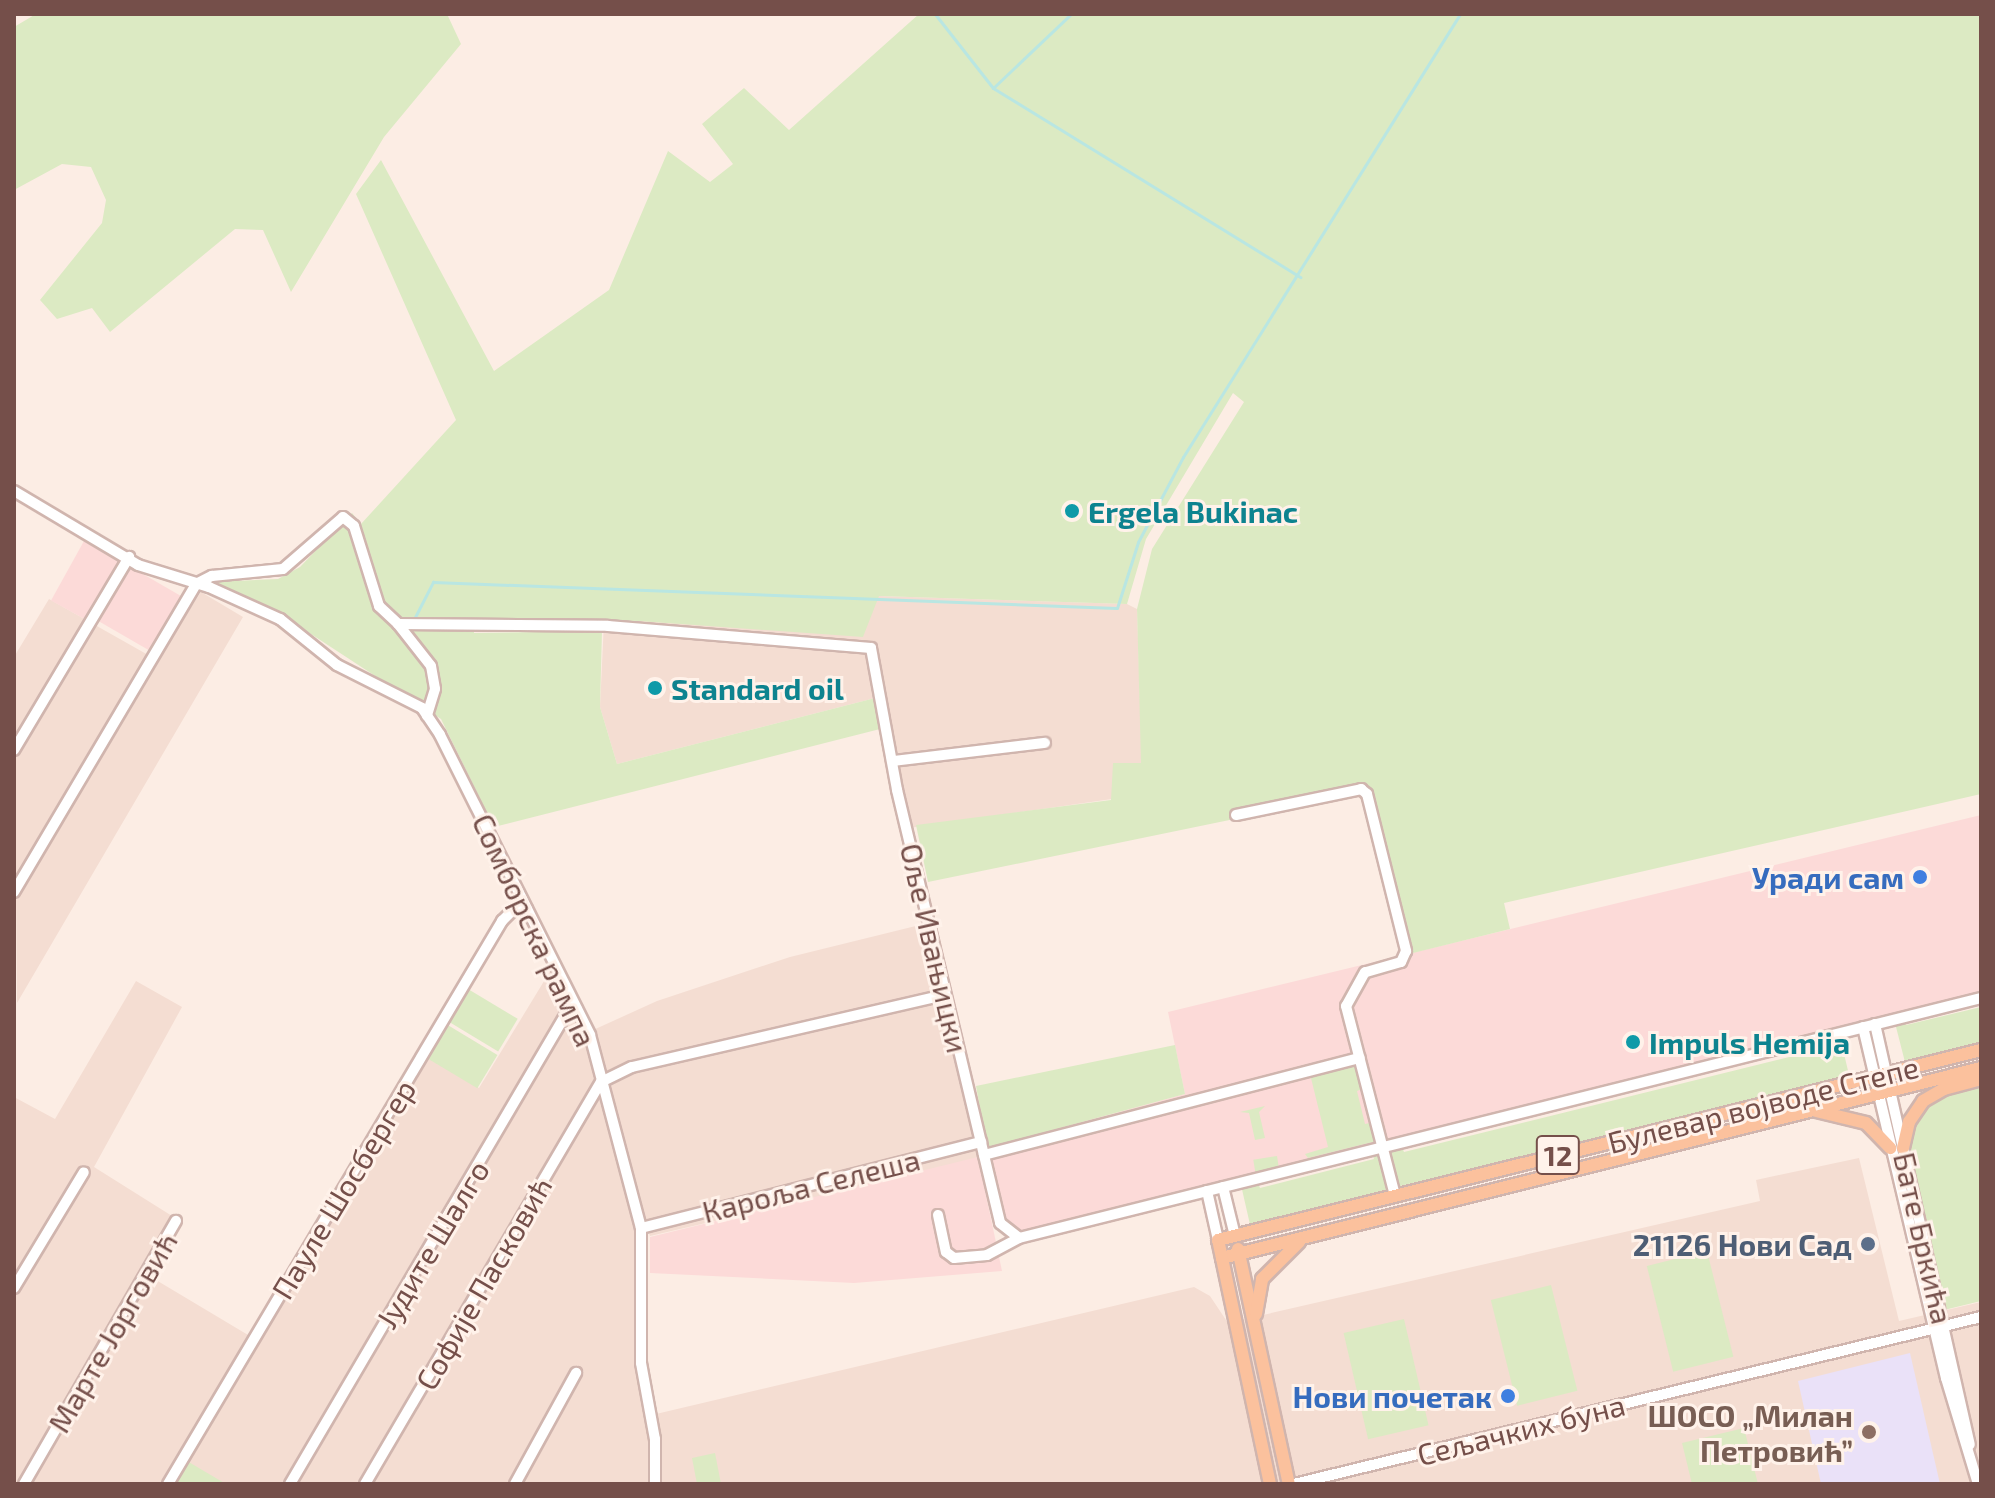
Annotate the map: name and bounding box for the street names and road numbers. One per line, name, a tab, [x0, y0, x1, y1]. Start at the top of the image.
street label: Сомборска рампа	[465, 808, 605, 1052]
street label: Оље Ивањицки	[893, 840, 977, 1056]
street label: Булевар војводе Степе	[1604, 1048, 1922, 1160]
street label: Пауле Шосбергер	[263, 1073, 423, 1305]
road number: 12	[1534, 1131, 1582, 1179]
street label: Кароља Селеша	[698, 1141, 924, 1229]
street label: Бате Бркића	[1887, 1149, 1961, 1327]
street label: Јудите Шалго	[368, 1153, 496, 1335]
street label: Софије Пасковић	[407, 1170, 559, 1396]
street label: Марте Јорговић	[40, 1226, 184, 1438]
street label: Сељачких буна	[1413, 1386, 1629, 1472]

